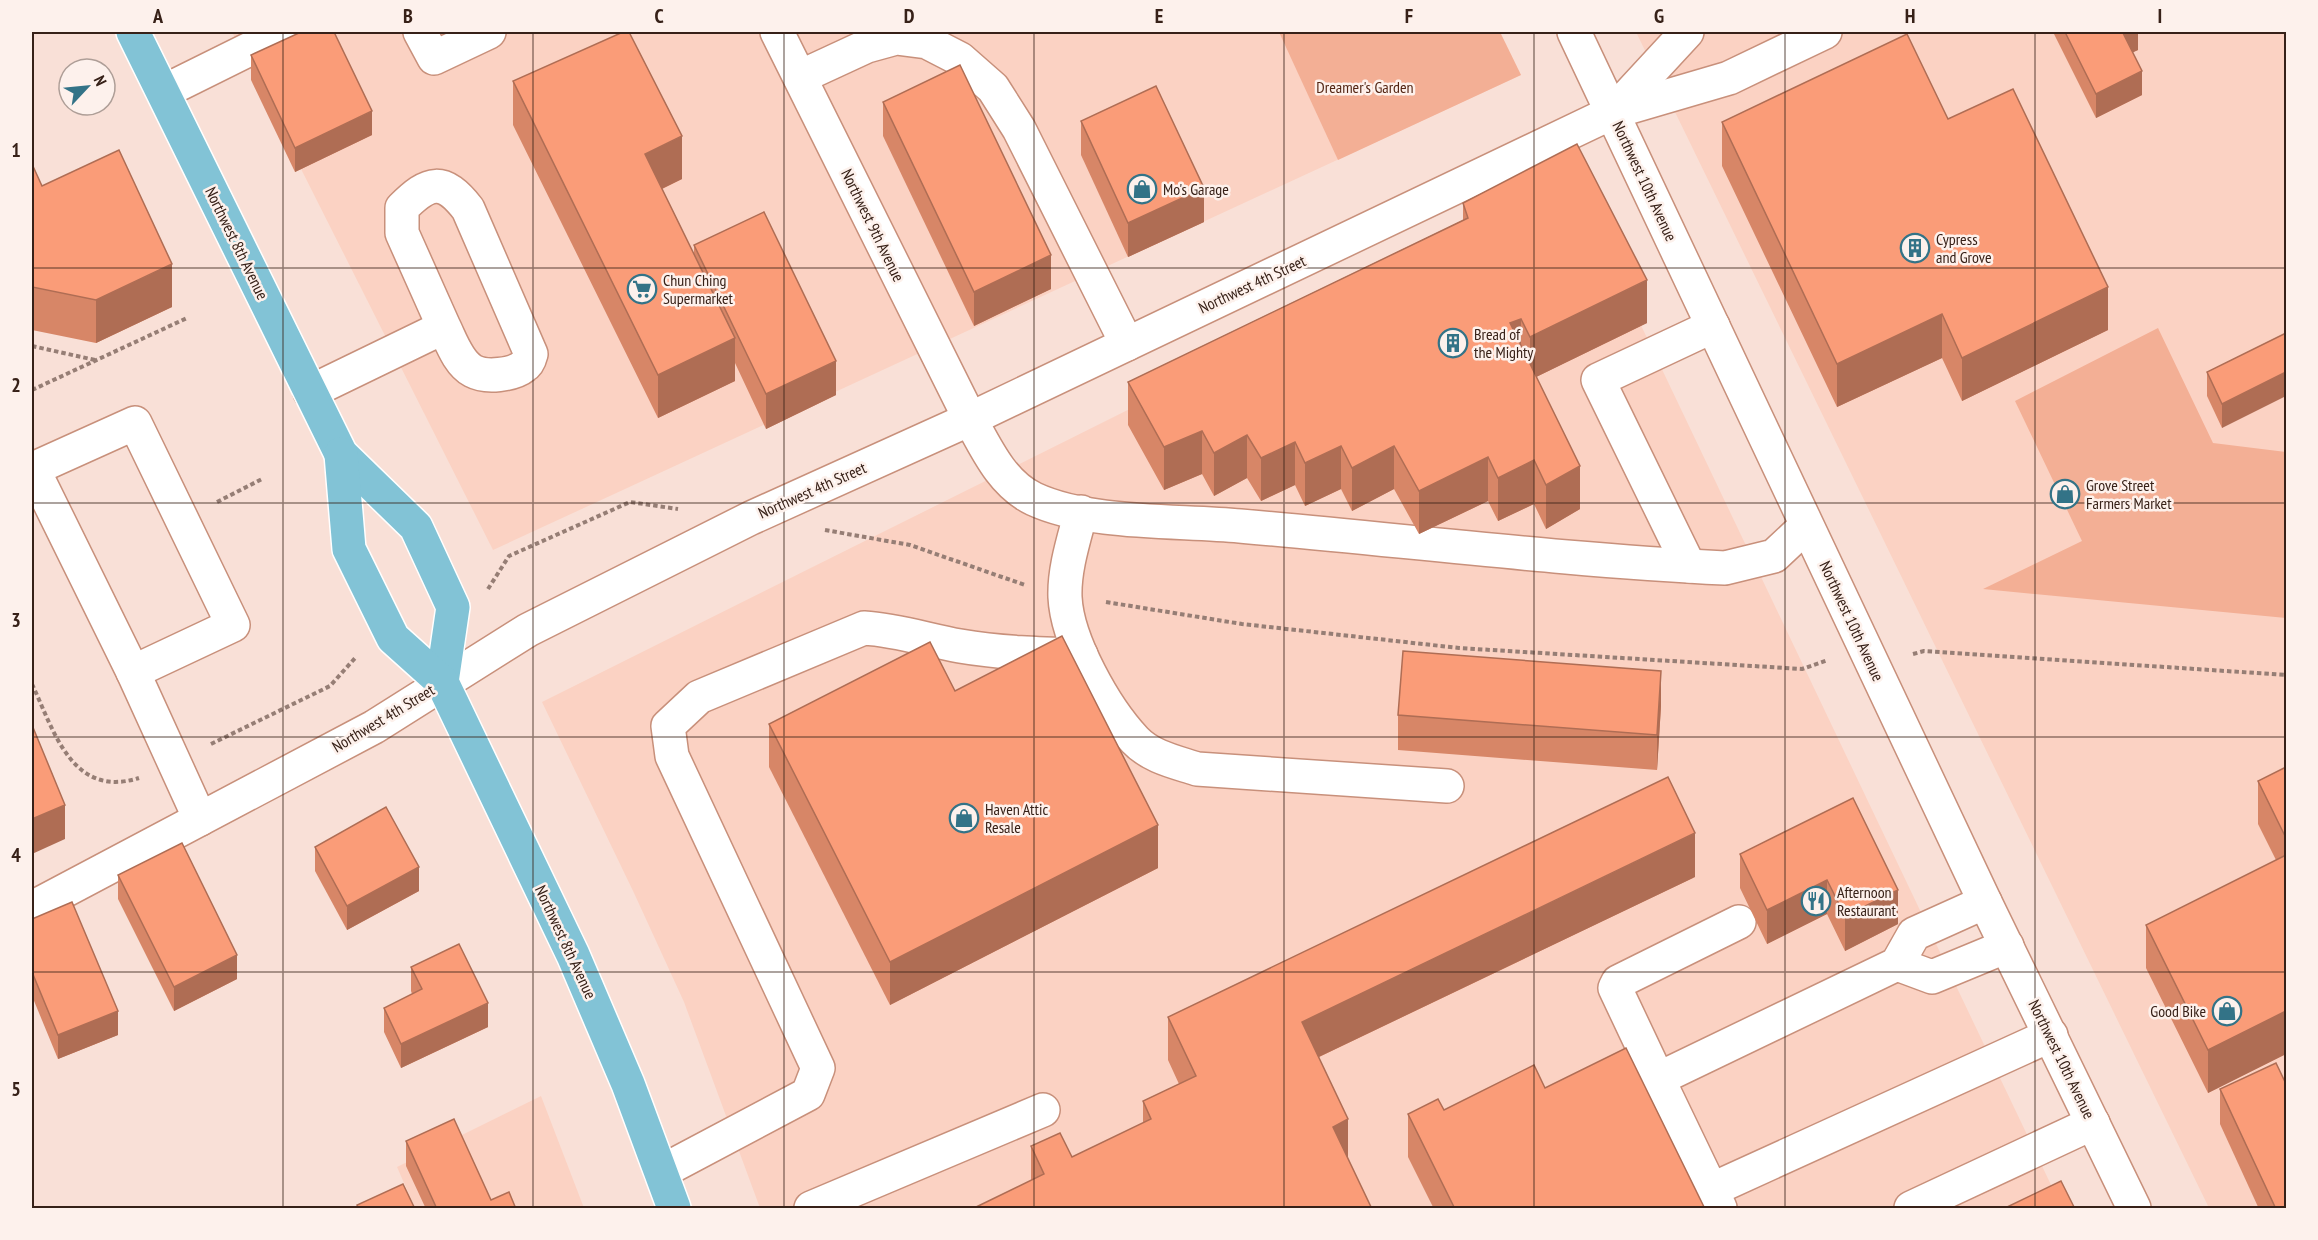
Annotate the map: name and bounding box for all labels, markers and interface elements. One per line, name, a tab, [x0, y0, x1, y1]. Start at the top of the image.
text: A	[152, 3, 164, 29]
text: B	[403, 3, 413, 29]
text: C	[654, 3, 664, 29]
text: D	[904, 3, 915, 29]
text: E	[1155, 3, 1163, 29]
text: F	[1405, 3, 1413, 29]
text: G	[1654, 3, 1664, 29]
text: H	[1905, 3, 1915, 29]
text: I	[2158, 3, 2162, 29]
north arrow	[57, 57, 117, 117]
text: N	[90, 72, 111, 89]
park label: Dreamer's Garden	[1316, 77, 1414, 97]
street label: Northwest 10th Avenue	[1608, 118, 1682, 244]
text: 1	[11, 137, 21, 163]
street label: Northwest 9th Avenue	[837, 165, 909, 285]
shop icon: Mo's Garage	[1126, 173, 1158, 205]
place label: Mo's Garage	[1163, 179, 1229, 199]
street label: Northwest 8th Avenue	[201, 183, 273, 303]
place label: Cypress and Grove	[1936, 229, 1992, 267]
building icon: Cypress and Grove	[1899, 232, 1931, 264]
street label: Northwest 4th Street	[1195, 250, 1309, 318]
place label: Chun Ching Supermarket	[663, 270, 734, 308]
supermarket icon: Chun Ching Supermarket	[626, 273, 658, 305]
place label: Bread of the Mighty	[1474, 324, 1533, 362]
building icon: Bread of the Mighty	[1437, 327, 1469, 359]
text: 2	[11, 372, 21, 398]
street label: Northwest 4th Street	[755, 457, 870, 523]
place label: Grove Street Farmers Market	[2086, 475, 2172, 513]
shop icon: Grove Street Farmers Market	[2049, 478, 2081, 510]
street label: Northwest 10th Avenue	[1815, 558, 1889, 684]
text: 3	[11, 607, 21, 633]
street label: Northwest 4th Street	[328, 679, 438, 756]
place label: Haven Attic Resale	[985, 799, 1048, 837]
shop icon: Haven Attic Resale	[948, 802, 980, 834]
text: 4	[11, 842, 21, 868]
street label: Northwest 8th Avenue	[531, 882, 601, 1002]
place label: Afternoon Restaurant	[1837, 882, 1897, 920]
restaurant icon: Afternoon Restaurant	[1800, 885, 1832, 917]
shop icon: Good Bike	[2211, 995, 2243, 1027]
street label: Northwest 10th Avenue	[2024, 996, 2100, 1122]
place label: Good Bike	[2150, 1001, 2206, 1021]
text: 5	[11, 1076, 21, 1102]

